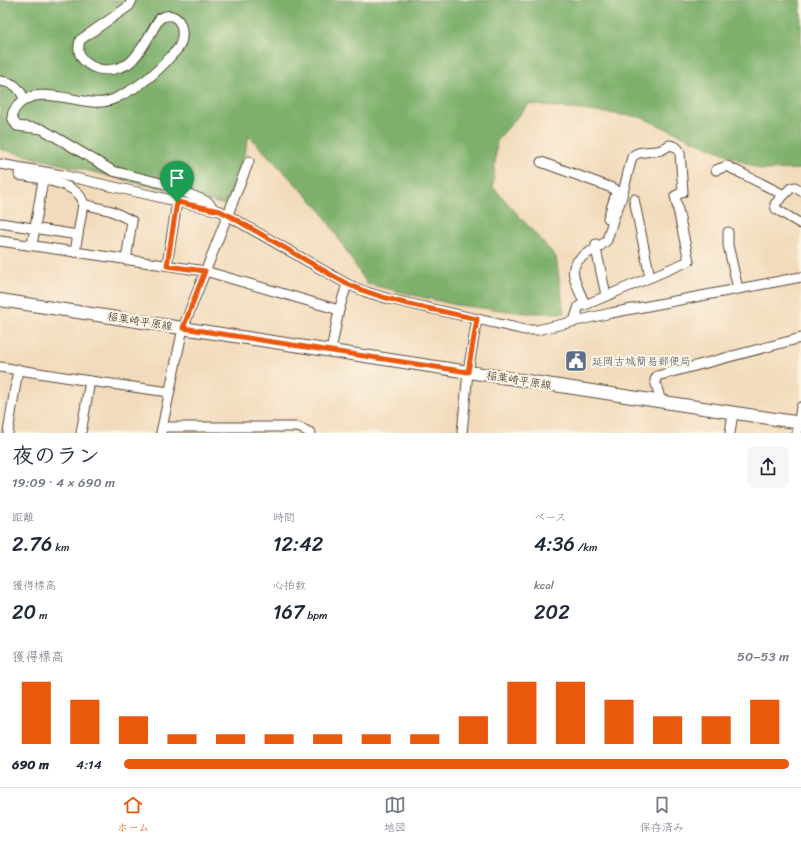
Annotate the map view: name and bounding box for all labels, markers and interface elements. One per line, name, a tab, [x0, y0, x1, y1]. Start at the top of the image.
pin	[160, 161, 194, 202]
icon: arrive	[166, 167, 188, 189]
street label: 稲葉崎平原線	[106, 307, 174, 336]
public building icon: 延岡古城簡易郵便局	[563, 348, 589, 374]
place label: 延岡古城簡易郵便局	[592, 352, 691, 371]
street label: 稲葉崎平原線	[485, 366, 553, 395]
text: 夜のラン	[12, 436, 100, 475]
button: share	[747, 446, 789, 488]
text: 19:09 · 4 × 690 m	[12, 471, 115, 494]
text: 距離	[12, 508, 34, 527]
text: 時間	[273, 508, 295, 527]
text: ペース	[534, 508, 566, 527]
text: 2.76	[12, 527, 52, 562]
text: 12:42	[273, 527, 323, 562]
text: 4:36	[534, 527, 575, 562]
text: km	[52, 538, 70, 557]
text: /km	[575, 538, 598, 557]
text: 獲得標高	[12, 576, 56, 595]
text: 心拍数	[273, 576, 306, 595]
text: kcal	[534, 576, 554, 595]
text: 20	[12, 595, 36, 630]
text: 167	[273, 595, 304, 630]
text: 202	[534, 595, 570, 630]
text: m	[36, 606, 48, 625]
text: bpm	[304, 606, 328, 625]
text: 獲得標高	[12, 645, 64, 668]
text: 50–53 m	[737, 645, 789, 668]
text: 690 m	[12, 753, 49, 776]
text: 4:14	[76, 753, 102, 776]
tab: ホーム	[117, 794, 150, 837]
tab: 地図	[384, 794, 406, 837]
tab: 保存済み	[640, 794, 684, 837]

